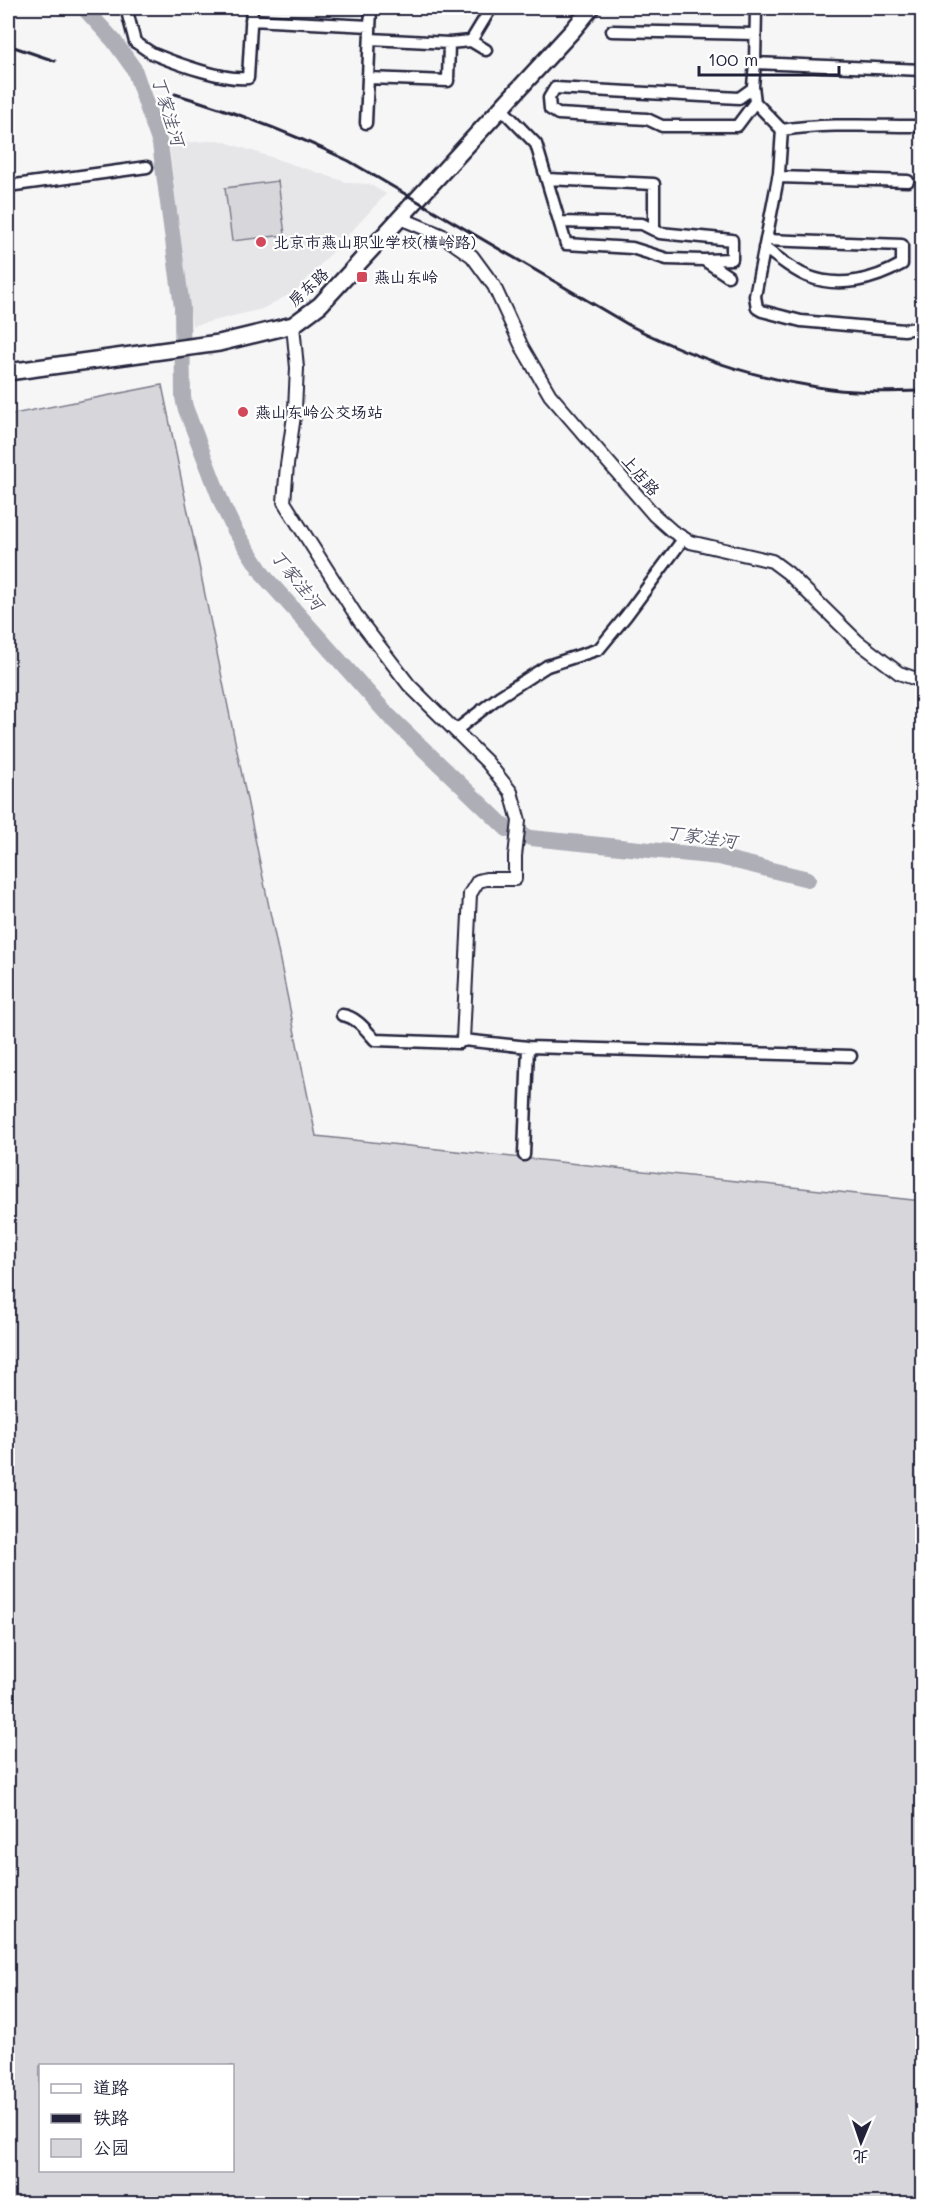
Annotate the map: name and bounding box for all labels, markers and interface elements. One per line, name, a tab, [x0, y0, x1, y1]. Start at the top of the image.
scale bar	[699, 39, 838, 77]
text: 100 m	[708, 47, 758, 71]
water label: 丁家洼河	[147, 73, 192, 152]
place label: 北京市燕山职业学校(横岭路)	[273, 231, 476, 252]
marker: 北京市燕山职业学校(横岭路)	[254, 235, 268, 249]
street label: 房东路	[283, 263, 332, 311]
place label: 燕山东岭	[374, 266, 438, 287]
marker: 燕山东岭	[355, 270, 369, 284]
place label: 燕山东岭公交场站	[255, 401, 383, 422]
marker: 燕山东岭公交场站	[236, 405, 250, 419]
street label: 上店路	[618, 450, 665, 500]
water label: 丁家洼河	[266, 544, 332, 617]
water label: 丁家洼河	[664, 819, 741, 853]
legend	[39, 2064, 234, 2172]
text: 道路	[93, 2075, 129, 2099]
text: 铁路	[93, 2105, 129, 2129]
north arrow	[831, 2112, 891, 2172]
text: 公园	[93, 2135, 129, 2159]
text: 北	[852, 2147, 869, 2168]

